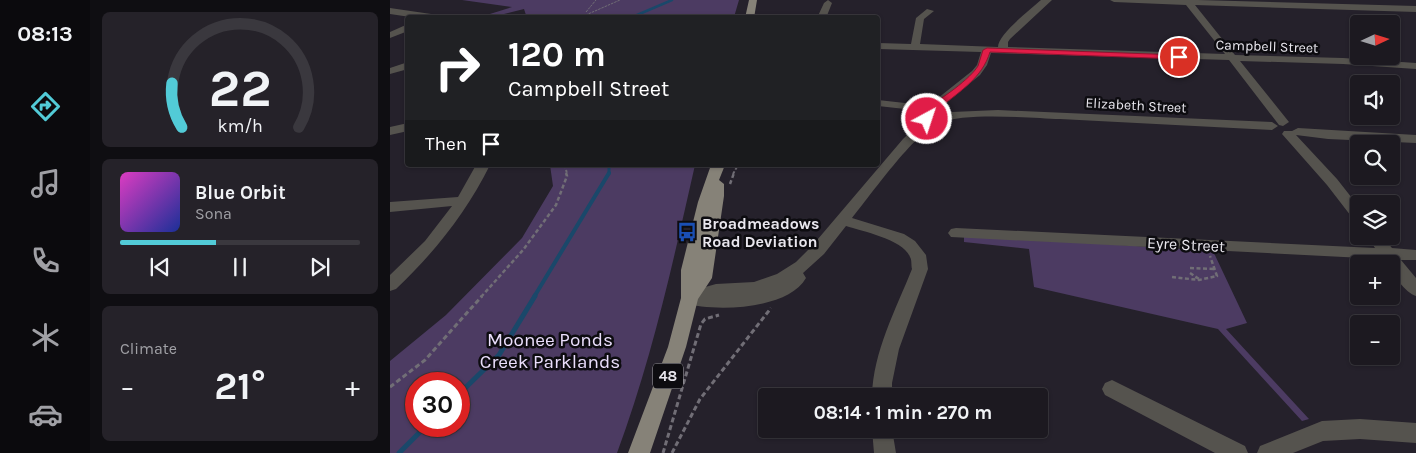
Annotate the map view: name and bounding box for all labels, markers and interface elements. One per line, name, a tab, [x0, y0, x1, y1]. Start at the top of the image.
north arrow	[1350, 15, 1400, 65]
map controls	[1350, 15, 1400, 365]
text: 08:13	[17, 21, 73, 47]
text: 120 m	[508, 34, 606, 75]
icon: right	[425, 35, 490, 100]
pin	[1158, 36, 1200, 78]
street label: Campbell Street	[1215, 36, 1319, 57]
icon: arrive	[1165, 43, 1193, 71]
text: 22	[209, 58, 271, 119]
button: sound	[1350, 75, 1400, 125]
text: Campbell Street	[508, 76, 669, 102]
icon: directions	[28, 89, 63, 124]
position arrow	[900, 92, 952, 144]
street label: Elizabeth Street	[1085, 94, 1187, 117]
text: km/h	[217, 116, 263, 137]
icon: arrive	[477, 130, 505, 158]
text: Then	[425, 133, 467, 155]
button: search	[1350, 135, 1400, 185]
icon: music	[28, 166, 63, 201]
text: Blue Orbit	[195, 182, 286, 204]
button: layers	[1350, 195, 1400, 245]
text: Sona	[195, 204, 232, 223]
place label: Broadmeadows Road Deviation	[702, 214, 819, 251]
bus stop icon: Broadmeadows Road Deviation	[676, 221, 698, 243]
street label: Eyre Street	[1146, 233, 1226, 256]
icon: phone	[28, 243, 63, 278]
icon: previous	[146, 253, 174, 281]
icon: pause	[226, 253, 254, 281]
icon: next	[306, 253, 334, 281]
button: +	[1350, 255, 1400, 305]
button: −	[1350, 315, 1400, 365]
icon: climate	[28, 320, 63, 355]
park label: Moonee Ponds Creek Parklands	[480, 329, 620, 373]
text: Climate	[120, 339, 177, 358]
text: 21°	[214, 364, 266, 409]
road number: 48	[653, 364, 683, 388]
text: −	[120, 370, 135, 403]
text: +	[345, 370, 360, 403]
speed limit sign: 30	[405, 372, 470, 437]
icon: car	[28, 397, 63, 432]
text: 08:14 · 1 min · 270 m	[814, 402, 992, 424]

